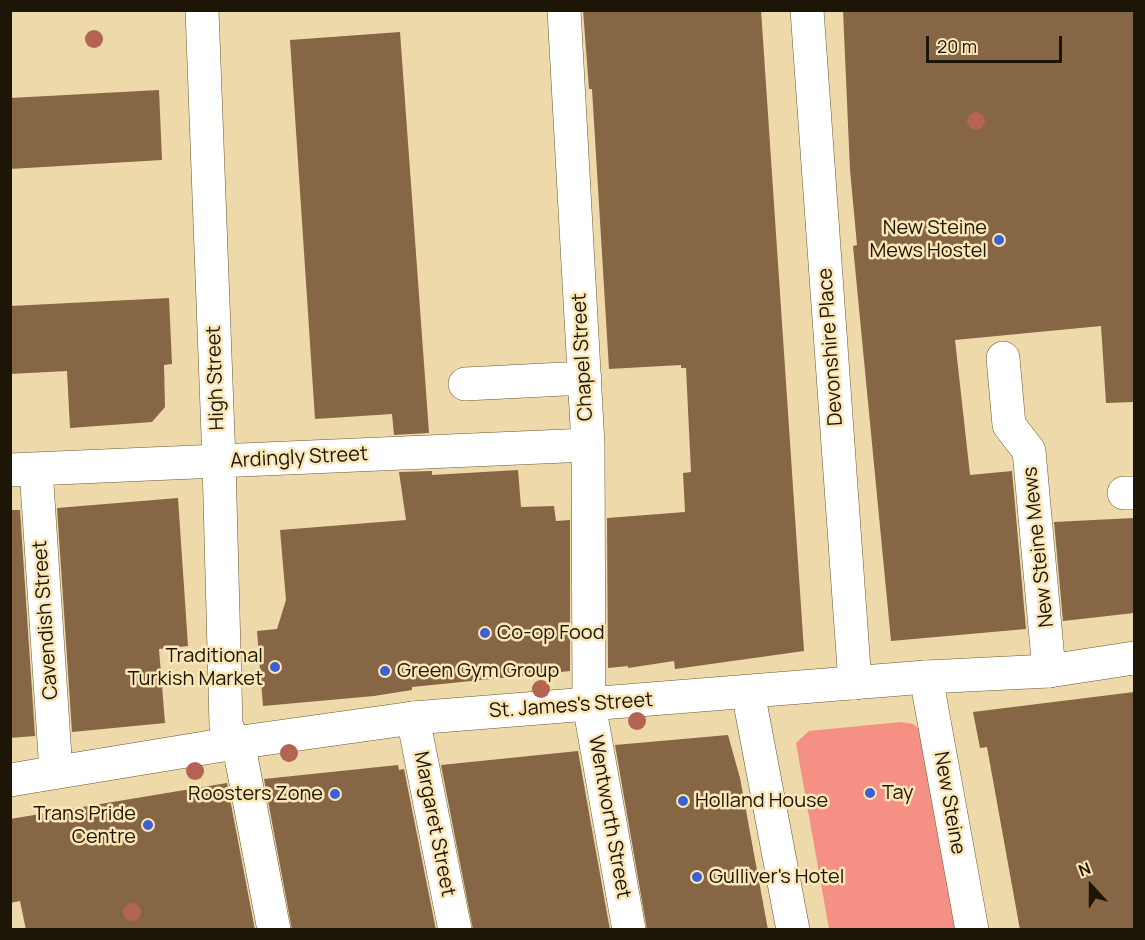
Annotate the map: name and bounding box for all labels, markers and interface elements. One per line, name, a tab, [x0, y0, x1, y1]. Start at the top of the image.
scale bar	[929, 24, 1066, 62]
text: 20 m	[937, 34, 977, 58]
place label: New Steine Mews Hostel	[870, 216, 987, 263]
marker: New Steine Mews Hostel	[992, 233, 1006, 247]
street label: Devonshire Place	[814, 267, 848, 427]
street label: Chapel Street	[568, 292, 598, 422]
street label: High Street	[202, 325, 230, 431]
street label: Ardingly Street	[230, 442, 368, 474]
street label: New Steine Mews	[1019, 465, 1059, 629]
street label: Cavendish Street	[28, 540, 64, 700]
place label: Co-op Food	[497, 621, 604, 645]
marker: Co-op Food	[478, 626, 492, 640]
place label: Traditional Turkish Market	[127, 644, 263, 691]
place label: Green Gym Group	[397, 659, 559, 683]
marker: Traditional Turkish Market	[268, 660, 282, 674]
marker: Green Gym Group	[378, 664, 392, 678]
street label: St. James's Street	[488, 688, 654, 724]
street label: Wentworth Street	[583, 733, 635, 901]
street label: Margaret Street	[408, 749, 460, 899]
street label: New Steine	[928, 750, 970, 856]
place label: Tay	[882, 781, 914, 805]
place label: Roosters Zone	[188, 782, 323, 806]
marker: Tay	[863, 786, 877, 800]
marker: Roosters Zone	[328, 787, 342, 801]
place label: Holland House	[695, 789, 828, 813]
marker: Holland House	[676, 794, 690, 808]
place label: Trans Pride Centre	[33, 802, 136, 849]
marker: Trans Pride Centre	[141, 818, 155, 832]
north arrow	[1061, 856, 1121, 916]
text: N	[1075, 857, 1094, 882]
place label: Gulliver's Hotel	[709, 865, 844, 889]
marker: Gulliver's Hotel	[690, 870, 704, 884]

